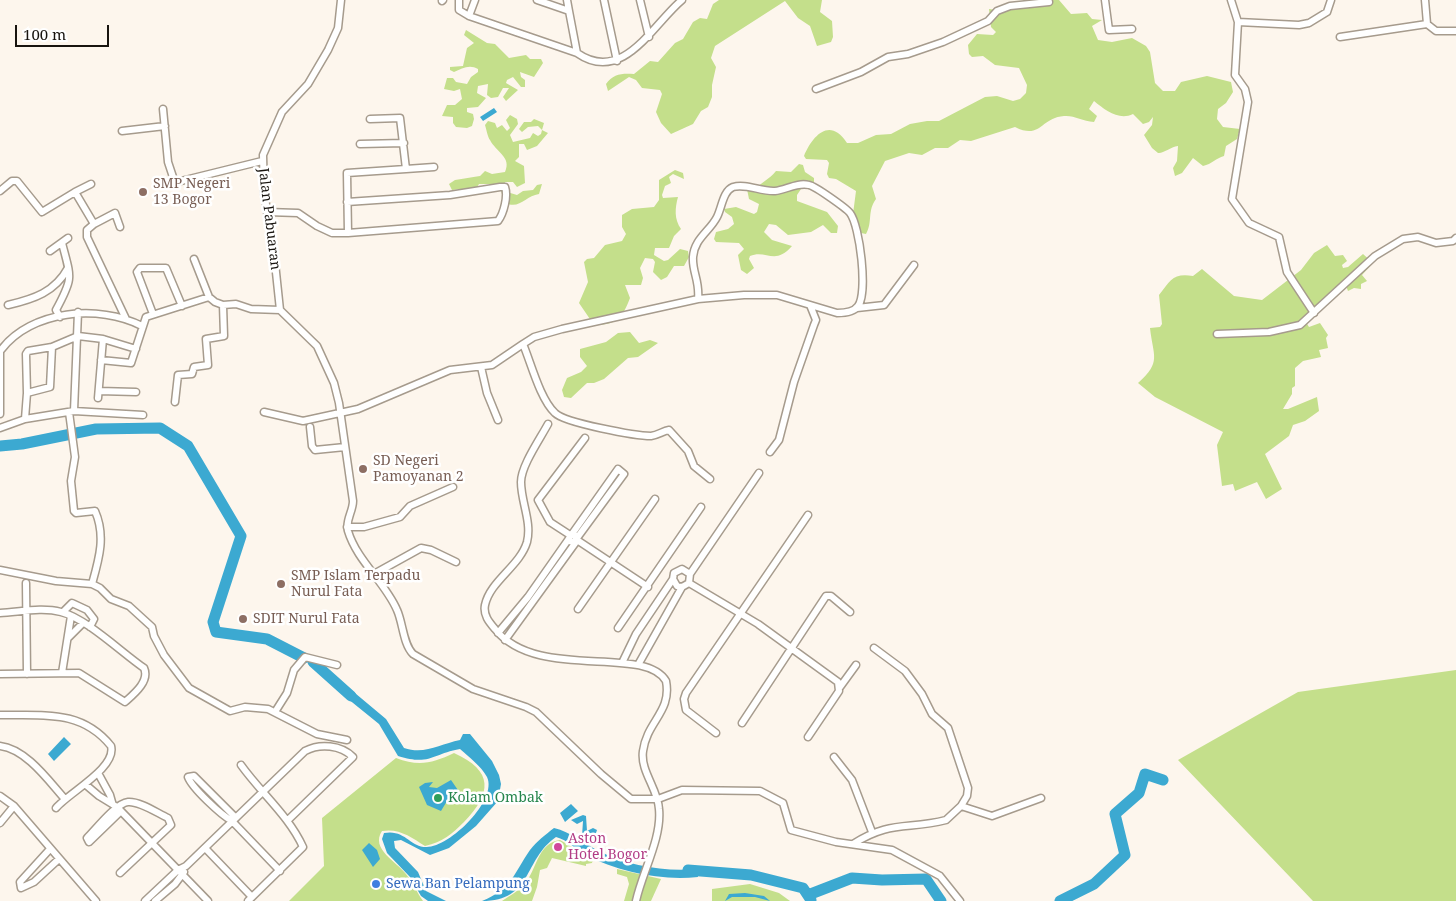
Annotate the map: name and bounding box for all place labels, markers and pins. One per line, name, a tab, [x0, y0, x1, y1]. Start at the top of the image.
place label: SMP Negeri 13 Bogor	[153, 176, 230, 208]
marker: SMP Negeri 13 Bogor	[137, 186, 149, 198]
place label: SD Negeri Pamoyanan 2	[373, 453, 464, 486]
marker: SD Negeri Pamoyanan 2	[357, 463, 369, 475]
place label: SMP Islam Terpadu Nurul Fata	[291, 568, 420, 600]
marker: SMP Islam Terpadu Nurul Fata	[275, 578, 287, 590]
place label: SDIT Nurul Fata	[253, 611, 360, 627]
marker: SDIT Nurul Fata	[237, 613, 249, 625]
place label: Kolam Ombak	[448, 790, 543, 806]
marker: Kolam Ombak	[432, 792, 444, 804]
place label: Aston Hotel Bogor	[568, 831, 647, 864]
marker: Aston Hotel Bogor	[552, 841, 564, 853]
place label: Sewa Ban Pelampung	[386, 876, 530, 892]
marker: Sewa Ban Pelampung	[370, 878, 382, 890]

